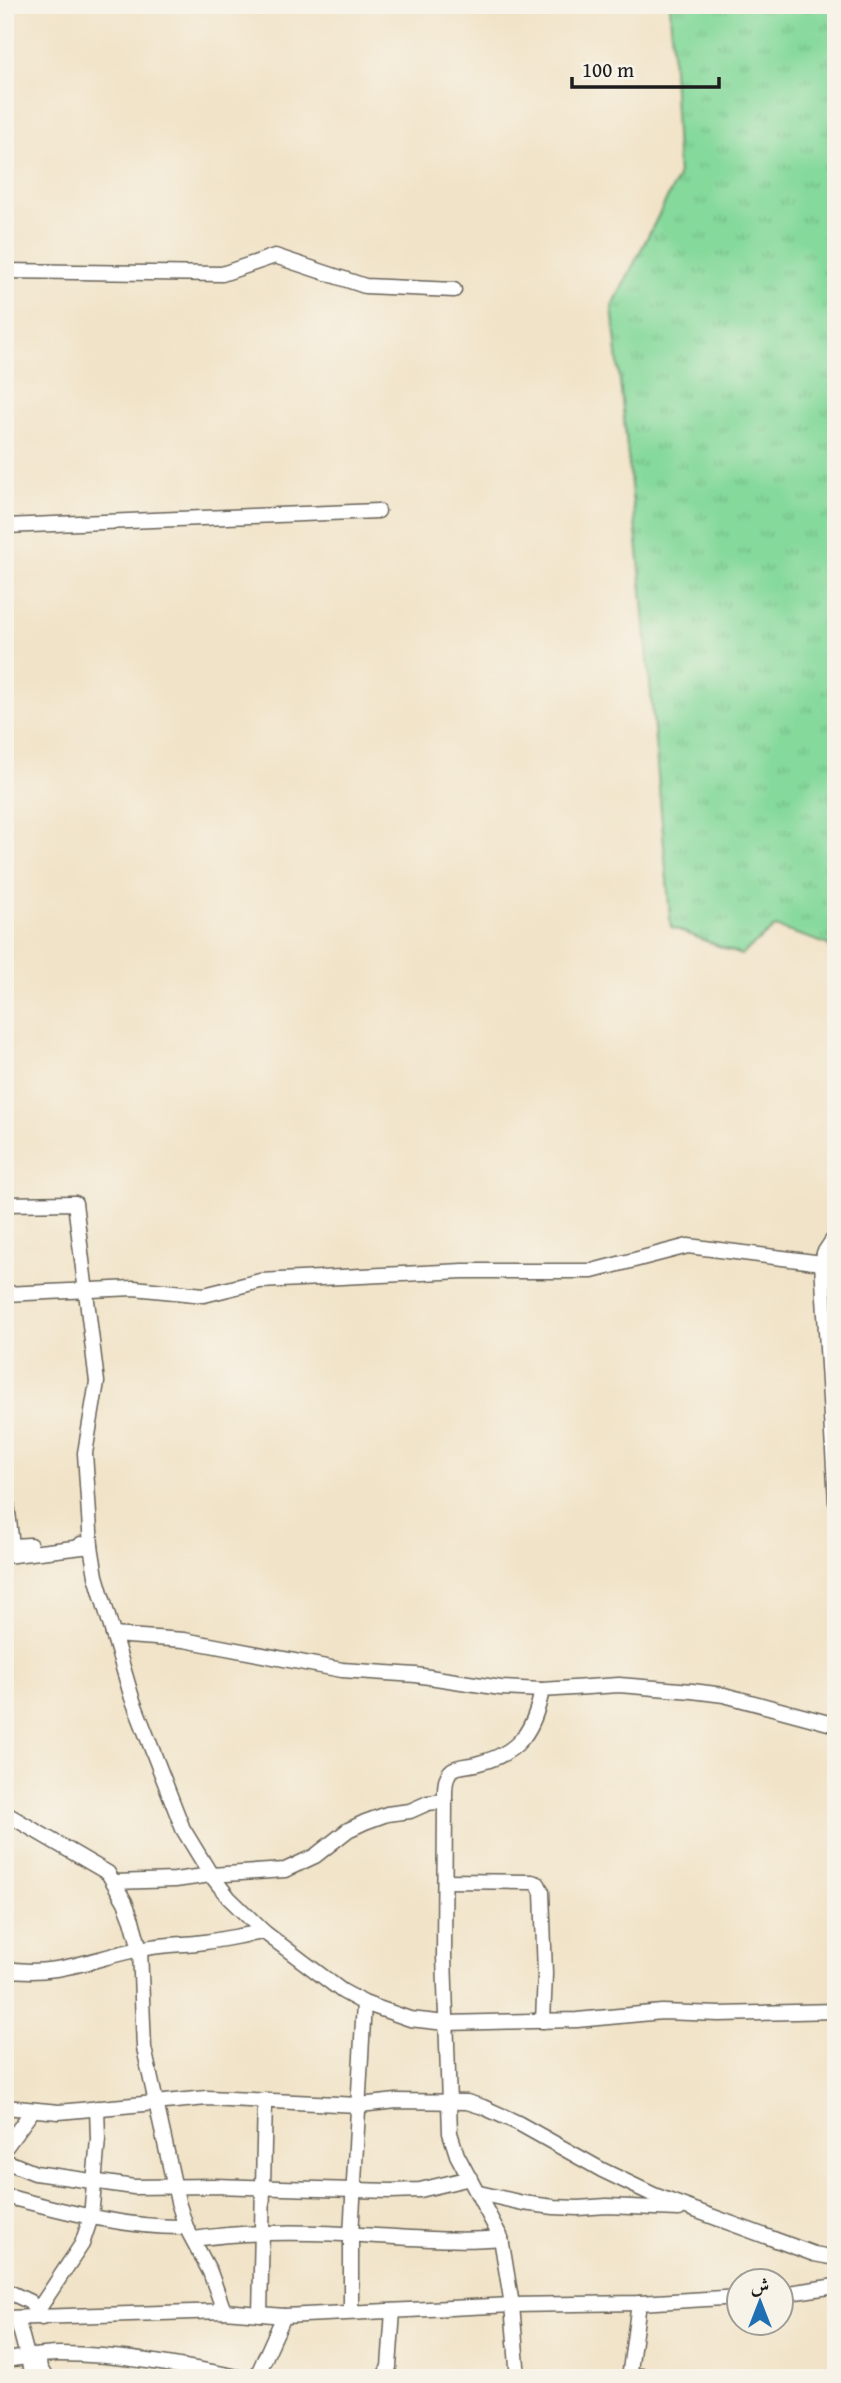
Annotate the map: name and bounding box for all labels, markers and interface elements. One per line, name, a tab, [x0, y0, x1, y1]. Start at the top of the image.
scale bar	[572, 46, 718, 90]
text: 100 m	[582, 54, 634, 85]
north arrow	[726, 2268, 796, 2338]
text: ش	[751, 2271, 769, 2299]

